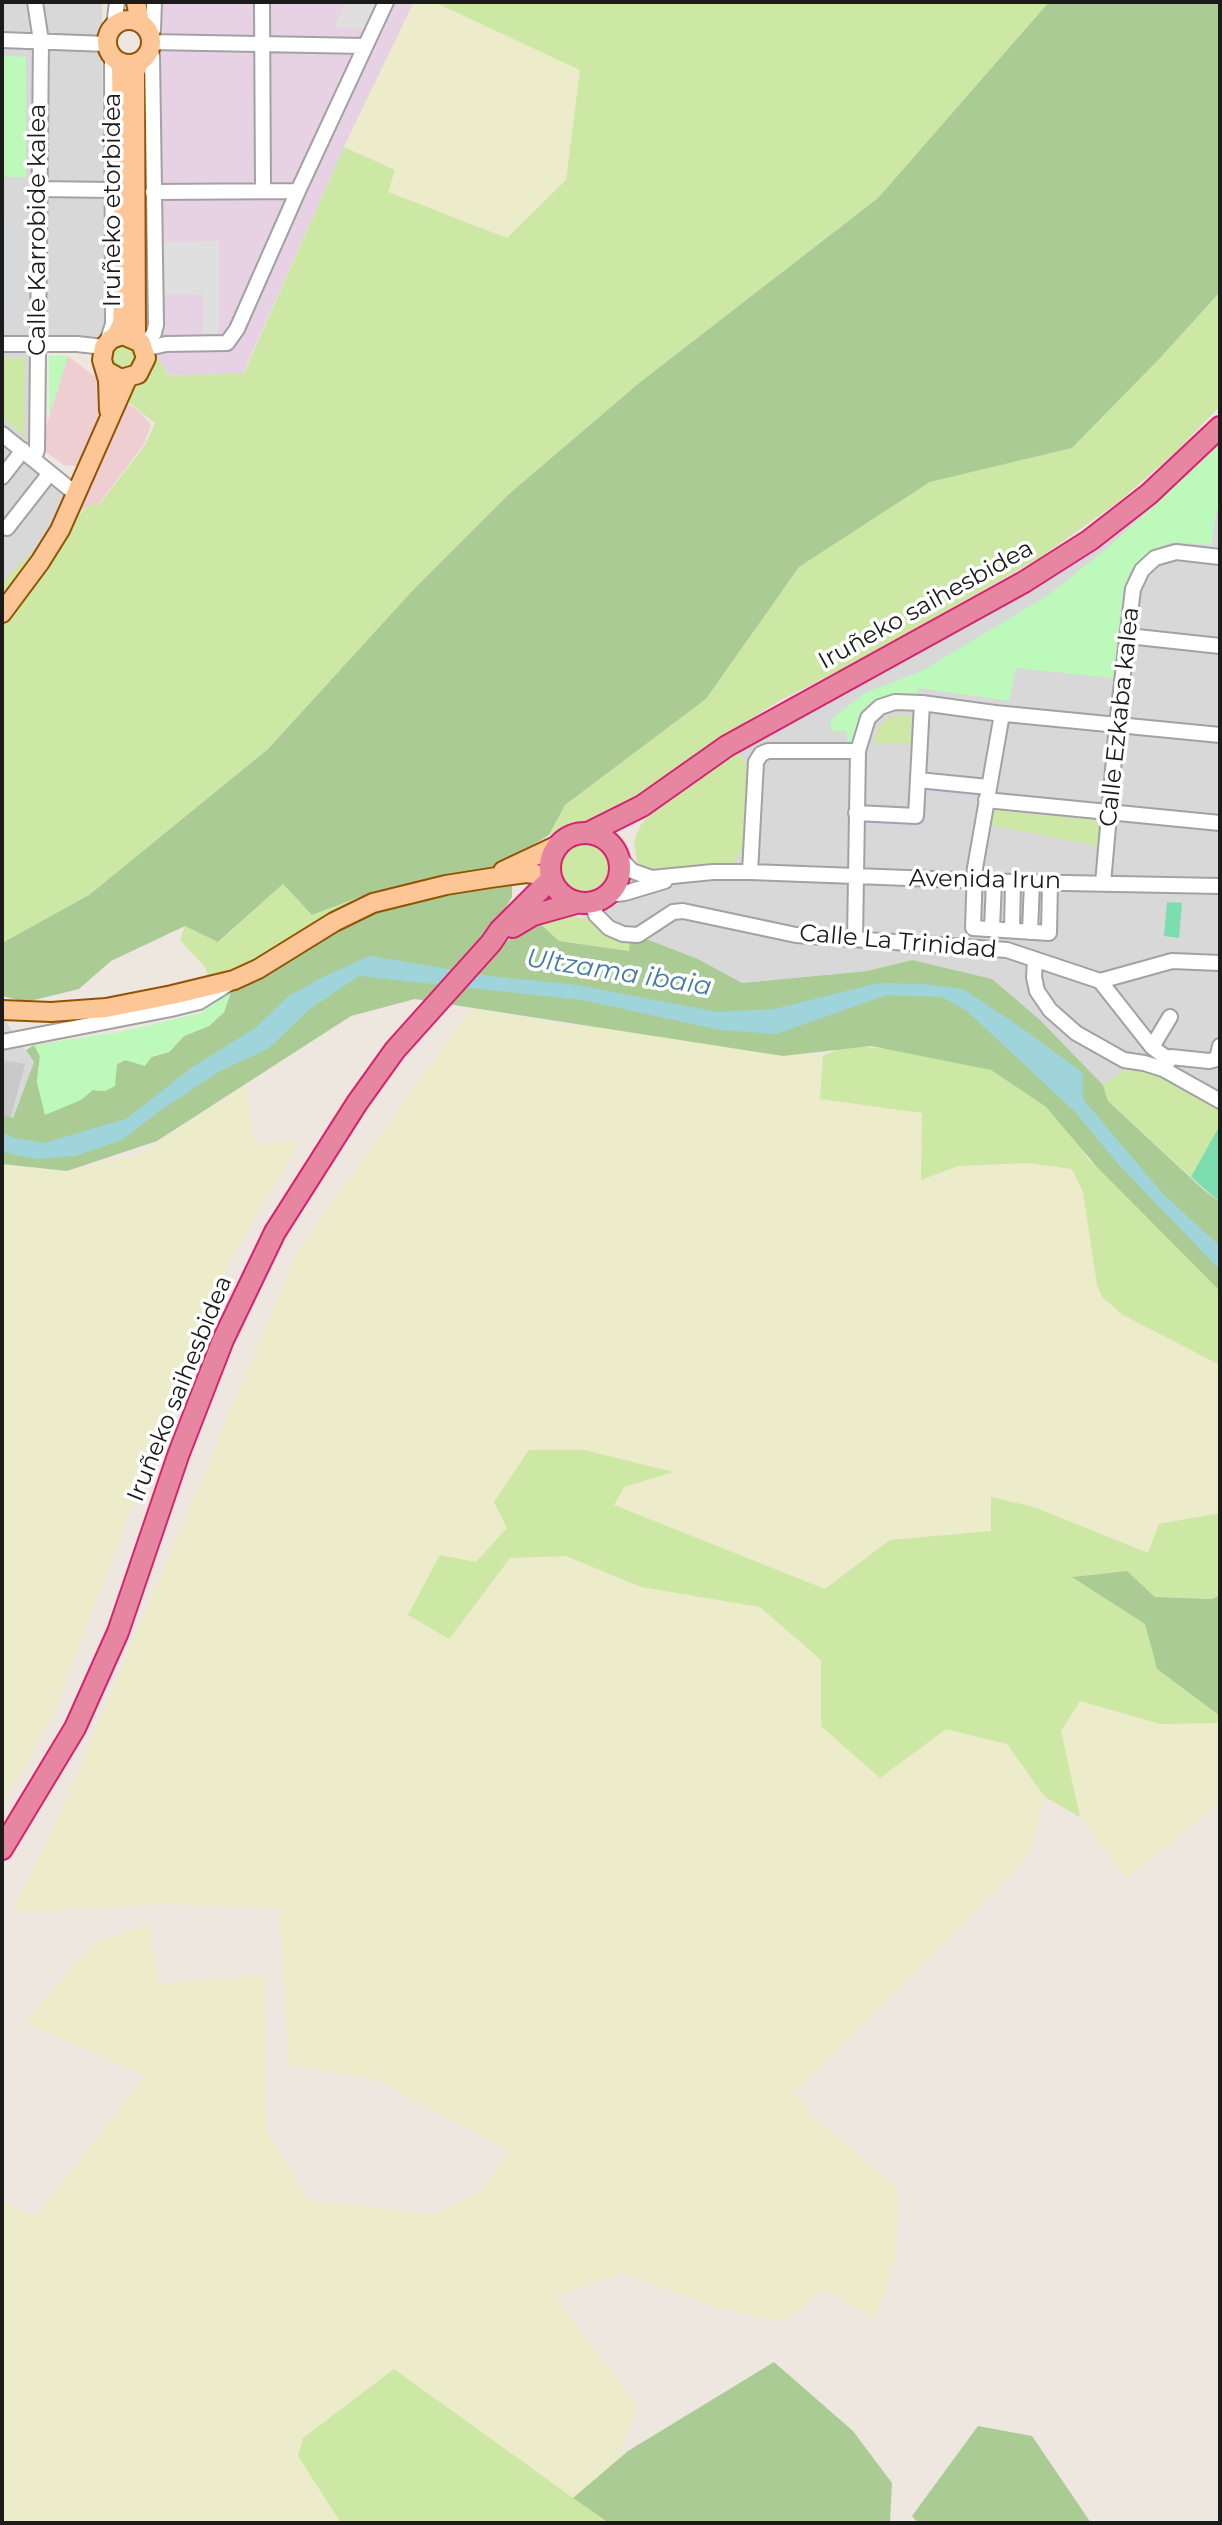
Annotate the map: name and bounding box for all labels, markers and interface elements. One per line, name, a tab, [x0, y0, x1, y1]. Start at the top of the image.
street label: Iruñeko etorbidea	[99, 93, 127, 307]
street label: Calle Karrobide kalea	[24, 104, 52, 356]
street label: Iruñeko saihesbidea	[814, 534, 1038, 676]
street label: Calle Ezkaba kalea	[1094, 606, 1146, 828]
street label: Avenida Irun	[909, 864, 1061, 896]
street label: Calle La Trinidad	[798, 919, 998, 965]
water label: Ultzama ibaia	[524, 943, 714, 1003]
street label: Iruñeko saihesbidea	[122, 1272, 238, 1506]

